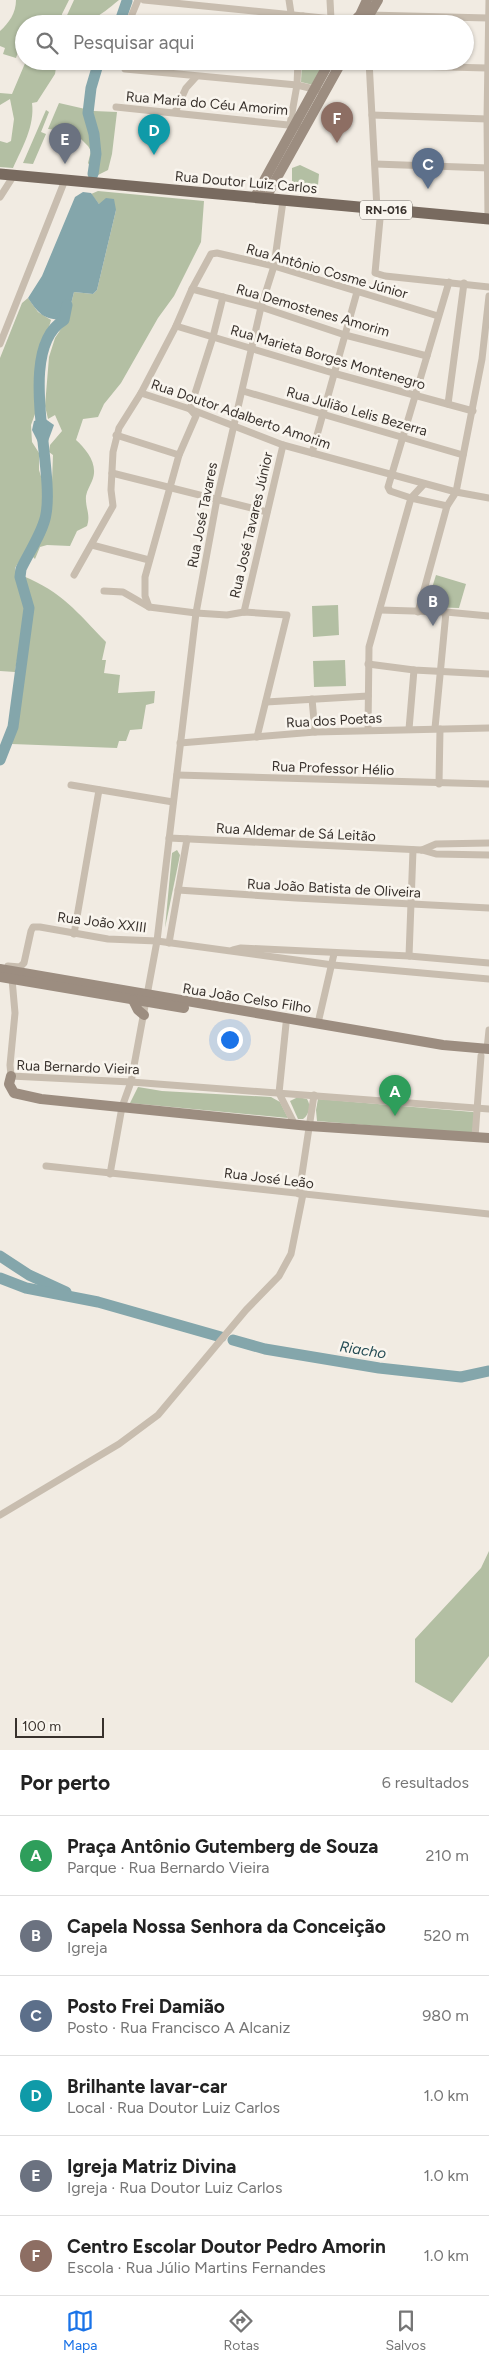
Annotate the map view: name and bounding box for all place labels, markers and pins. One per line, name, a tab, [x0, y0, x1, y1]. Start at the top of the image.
pin: F	[321, 102, 353, 143]
pin: D	[138, 114, 170, 155]
pin: E	[49, 123, 81, 164]
pin: C	[412, 148, 444, 189]
pin: B	[417, 585, 449, 626]
pin: A	[379, 1075, 411, 1116]

